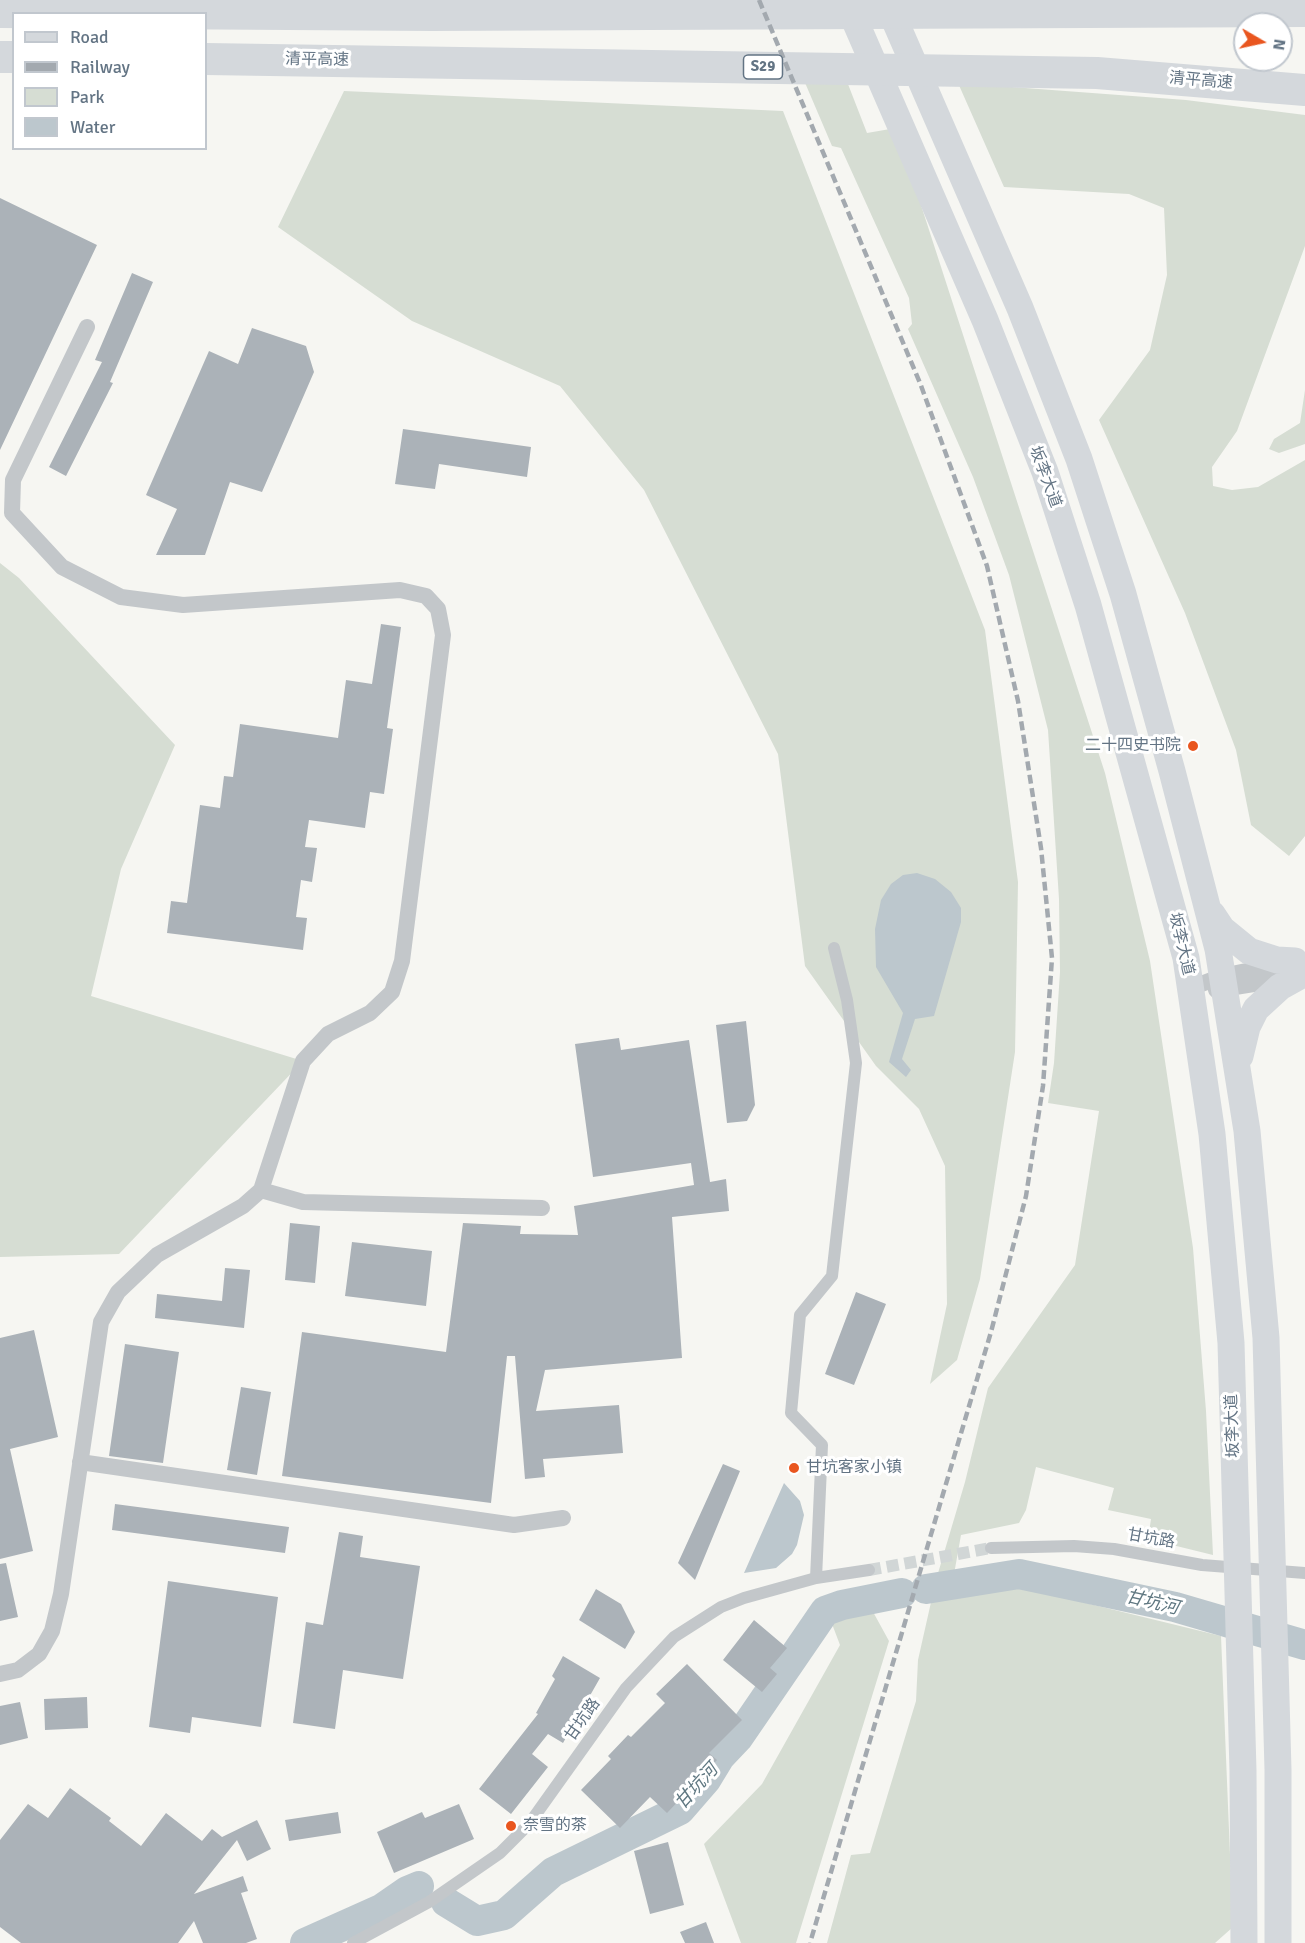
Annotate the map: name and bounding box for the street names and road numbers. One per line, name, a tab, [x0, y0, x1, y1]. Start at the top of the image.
street label: 清平高速	[285, 50, 349, 70]
road number: S29	[744, 55, 783, 79]
street label: 清平高速	[1168, 69, 1234, 93]
street label: 坂李大道	[1025, 444, 1065, 510]
street label: 坂李大道	[1164, 911, 1198, 977]
street label: 坂李大道	[1222, 1394, 1244, 1458]
street label: 甘坑路	[1126, 1525, 1176, 1553]
street label: 甘坑路	[561, 1695, 605, 1745]

